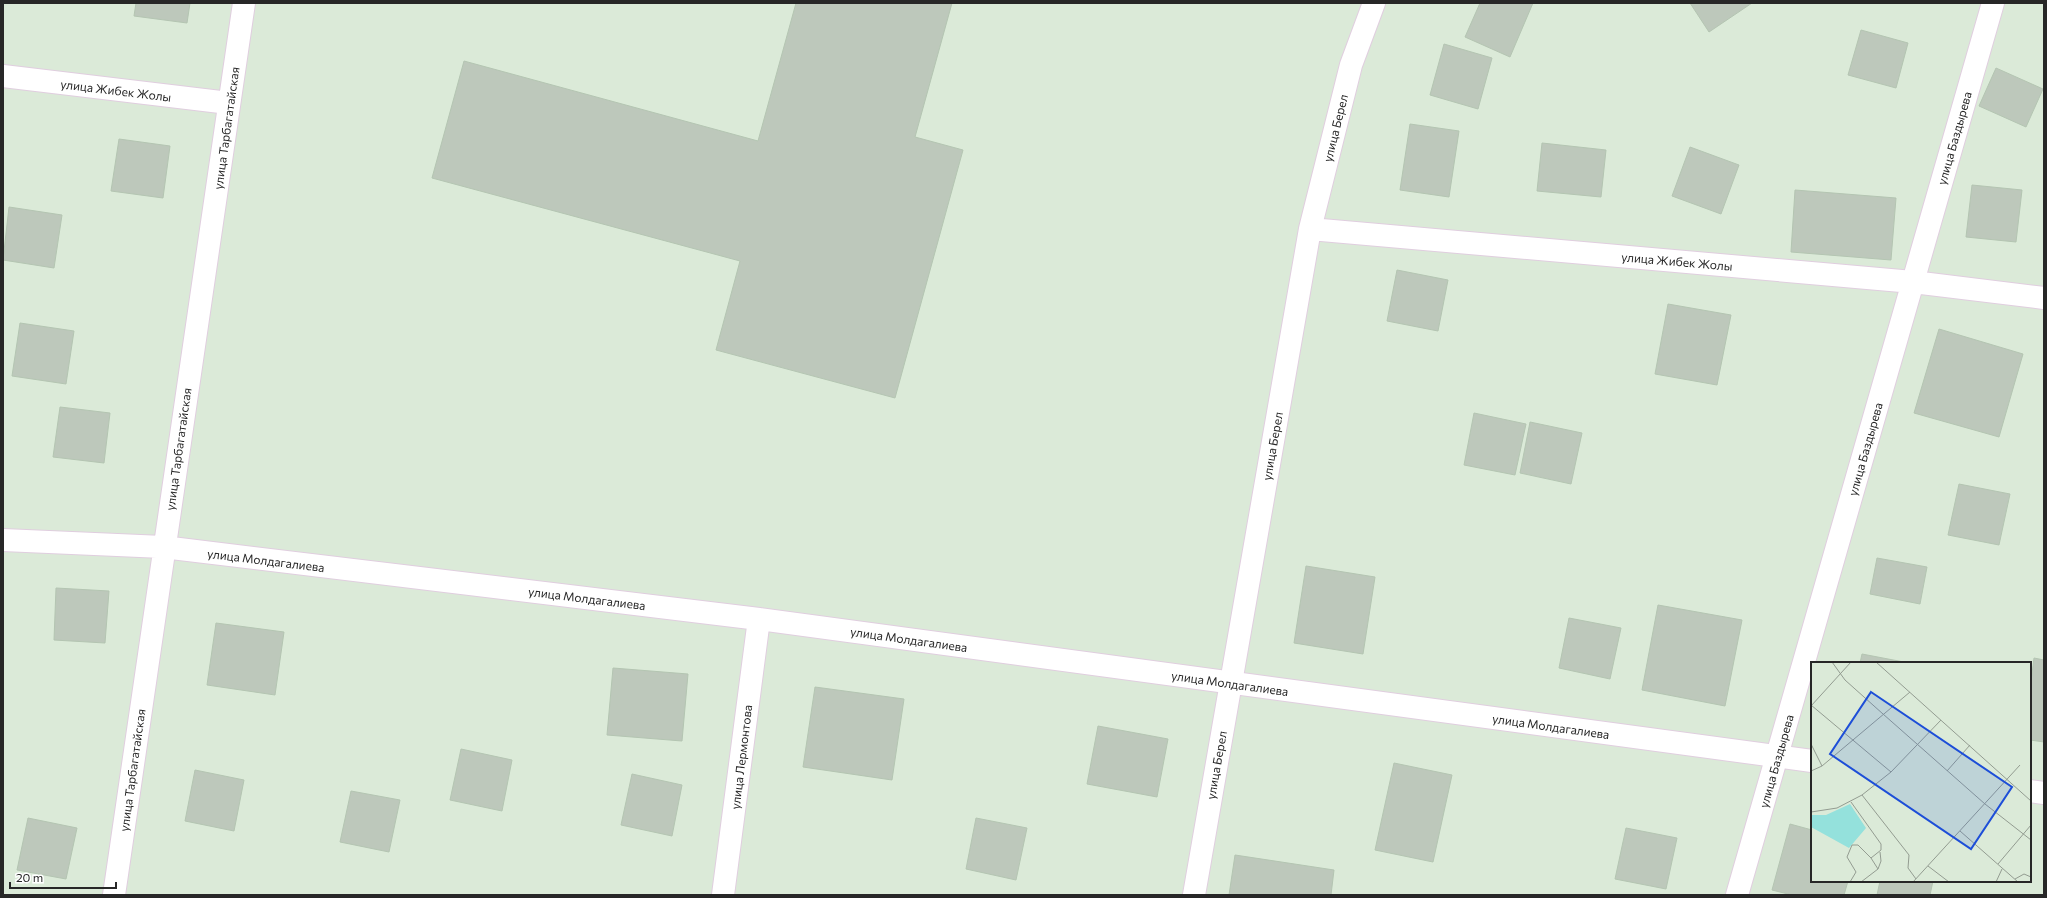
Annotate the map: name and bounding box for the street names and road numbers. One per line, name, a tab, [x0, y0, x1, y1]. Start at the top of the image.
street label: улица Тарбагатайская	[210, 66, 242, 190]
street label: улица Жибек Жолы	[60, 76, 172, 104]
street label: улица Баздырева	[1934, 90, 1974, 186]
street label: улица Берел	[1320, 93, 1350, 163]
street label: улица Жибек Жолы	[1621, 249, 1733, 273]
street label: улица Тарбагатайская	[162, 387, 194, 511]
street label: улица Баздырева	[1845, 401, 1885, 497]
street label: улица Берел	[1259, 411, 1285, 481]
street label: улица Молдагалиева	[207, 546, 325, 574]
street label: улица Молдагалиева	[528, 584, 646, 612]
street label: улица Молдагалиева	[850, 624, 968, 654]
street label: улица Молдагалиева	[1171, 668, 1289, 698]
street label: улица Лермонтова	[728, 704, 754, 810]
street label: улица Тарбагатайская	[116, 708, 148, 832]
street label: улица Молдагалиева	[1492, 711, 1610, 741]
street label: улица Баздырева	[1756, 713, 1796, 809]
street label: улица Берел	[1203, 730, 1229, 800]

